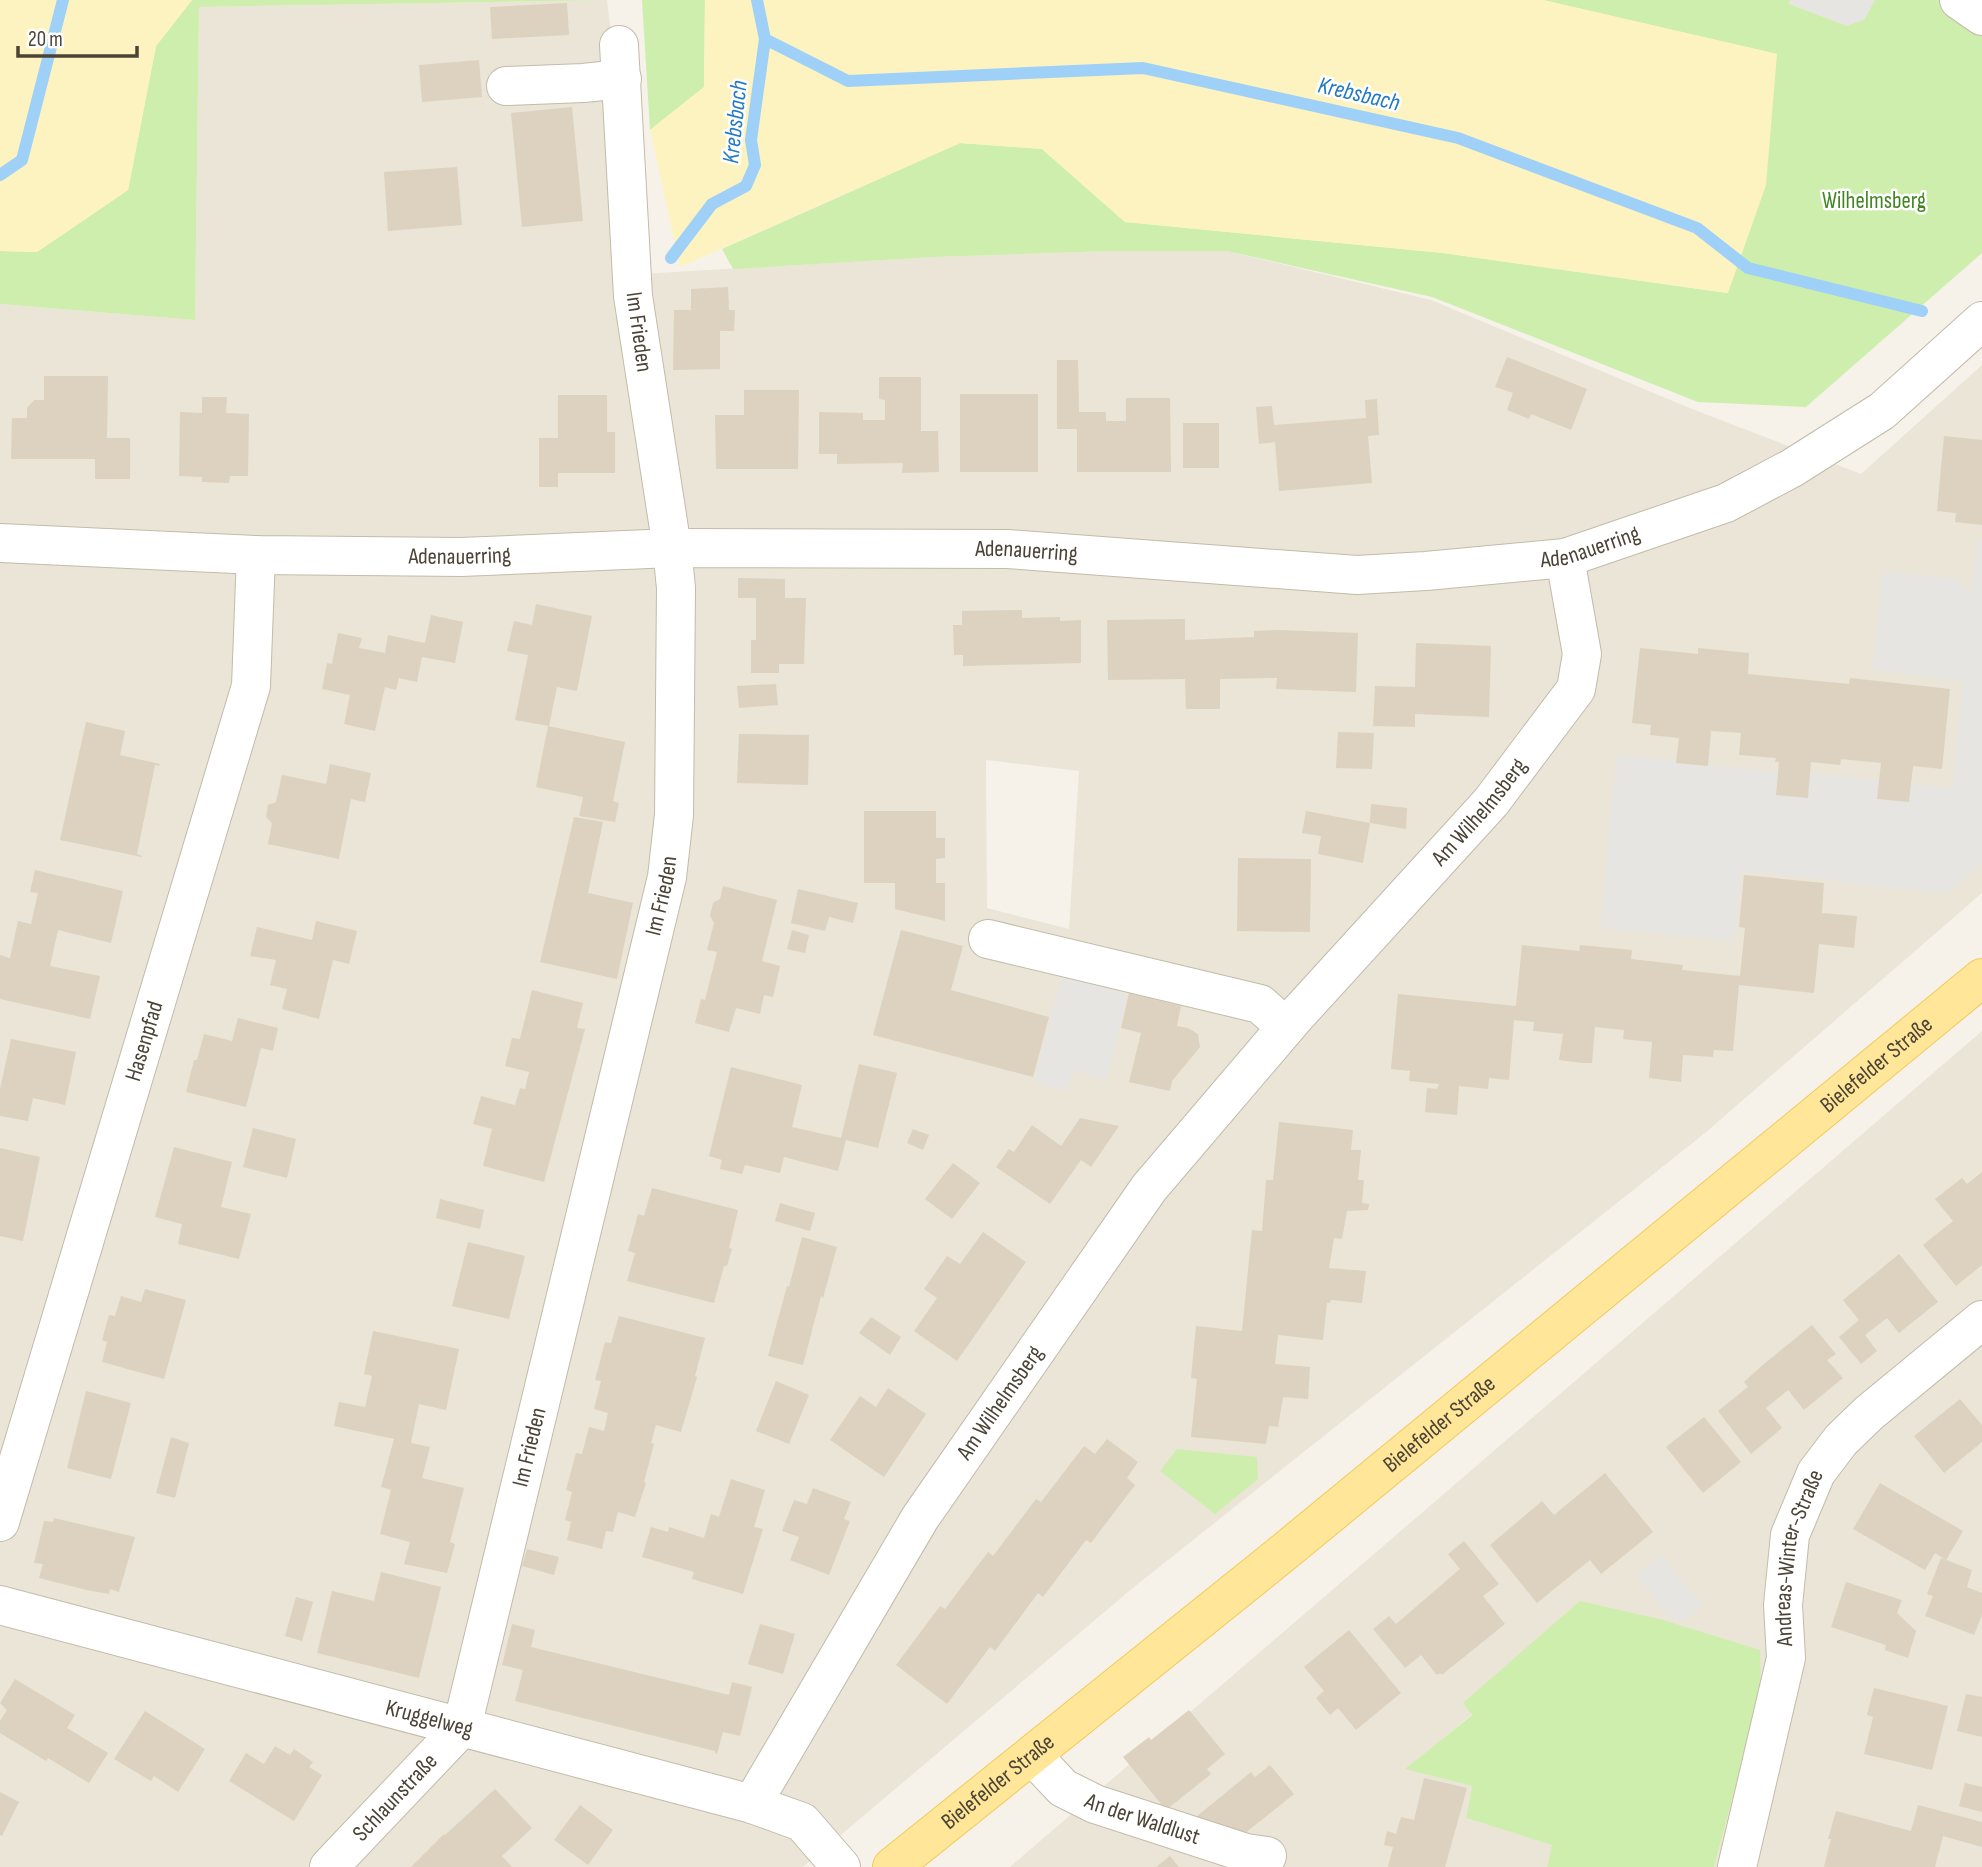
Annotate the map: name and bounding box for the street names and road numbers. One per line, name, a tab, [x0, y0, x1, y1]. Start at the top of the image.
street label: Im Frieden	[620, 290, 658, 374]
street label: Adenauerring	[1538, 520, 1643, 574]
street label: Adenauerring	[974, 535, 1079, 568]
street label: Adenauerring	[407, 541, 512, 571]
street label: Am Wilhelmsberg	[1425, 753, 1533, 872]
street label: Im Frieden	[639, 855, 683, 938]
street label: Hasenpfad	[119, 998, 170, 1085]
street label: Bielefelder Straße	[1815, 1010, 1938, 1119]
street label: Am Wilhelmsberg	[950, 1340, 1049, 1466]
street label: Bielefelder Straße	[1378, 1370, 1501, 1479]
street label: Im Frieden	[506, 1405, 553, 1490]
street label: Andreas-Winter-Straße	[1769, 1465, 1830, 1648]
street label: Kruggelweg	[382, 1694, 476, 1744]
street label: Bielefelder Straße	[936, 1728, 1060, 1836]
street label: Schlaunstraße	[347, 1748, 443, 1847]
street label: An der Waldlust	[1079, 1787, 1204, 1851]

